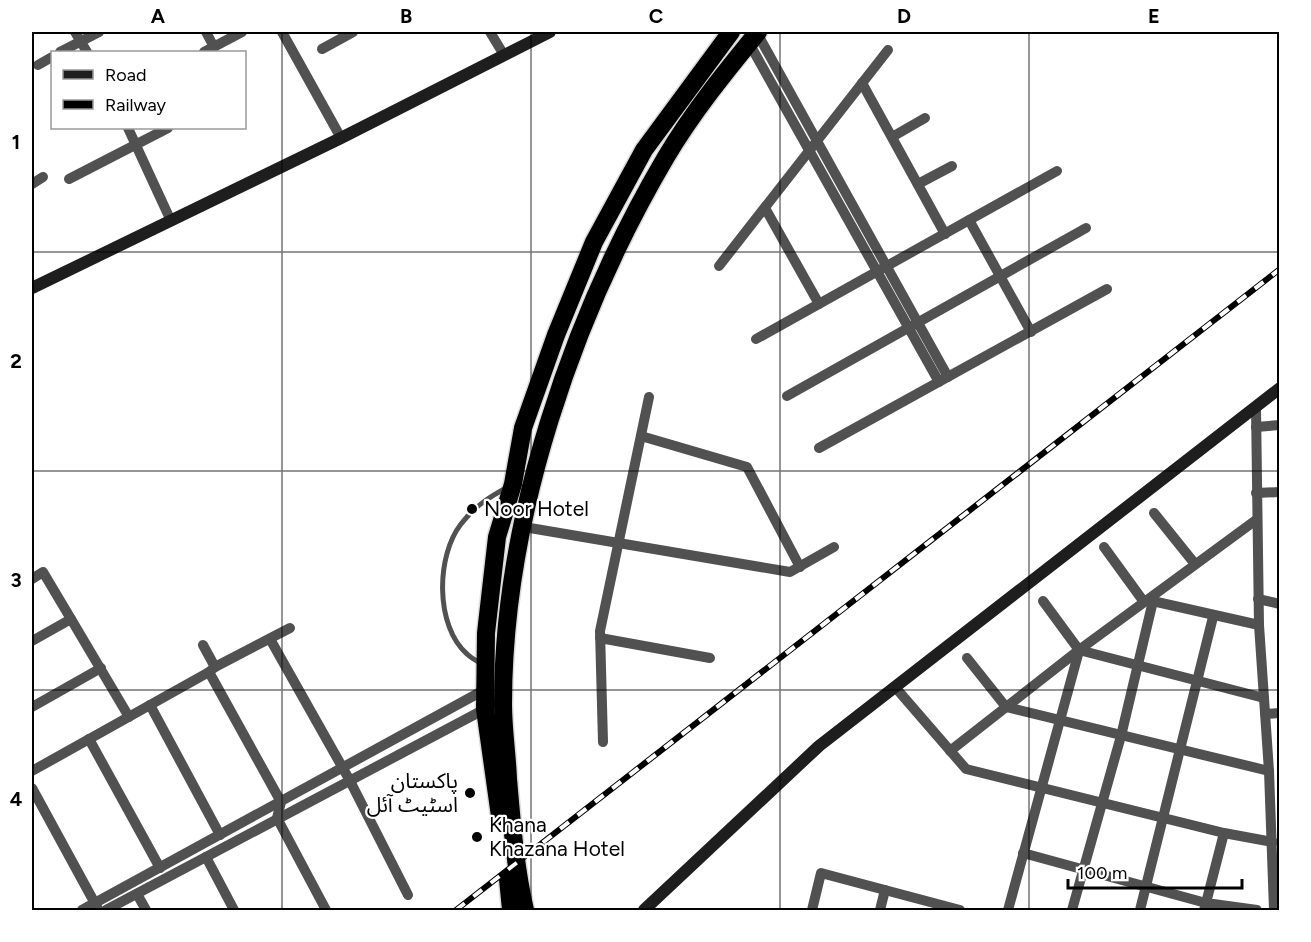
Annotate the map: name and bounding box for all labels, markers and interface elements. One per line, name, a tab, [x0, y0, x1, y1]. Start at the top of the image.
text: A	[151, 4, 166, 28]
text: B	[400, 4, 412, 28]
text: C	[649, 4, 663, 28]
text: D	[897, 4, 911, 28]
text: E	[1148, 4, 1160, 28]
legend	[51, 51, 246, 129]
text: Road	[105, 64, 146, 86]
text: Railway	[105, 94, 167, 116]
text: 1	[12, 130, 20, 154]
text: 2	[10, 349, 22, 373]
place label: Noor Hotel	[484, 496, 589, 521]
marker: Noor Hotel	[465, 502, 479, 516]
text: 3	[10, 568, 22, 592]
place label: پاکستان اسٹیٹ آئل	[367, 768, 458, 817]
marker: پاکستان اسٹیٹ آئل	[463, 786, 477, 800]
text: 4	[10, 787, 23, 811]
place label: Khana Khazana Hotel	[489, 812, 625, 861]
marker: Khana Khazana Hotel	[470, 830, 484, 844]
scale bar	[1068, 852, 1242, 890]
text: 100 m	[1077, 862, 1127, 884]

